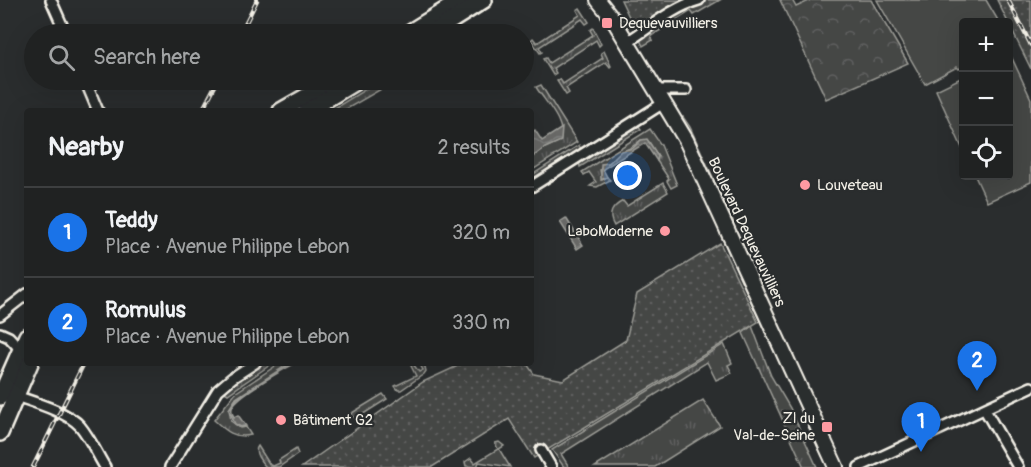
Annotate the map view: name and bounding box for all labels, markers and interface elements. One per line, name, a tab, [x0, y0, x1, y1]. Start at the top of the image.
place label: Dequevauvilliers	[619, 14, 718, 33]
marker: Dequevauvilliers	[600, 16, 614, 30]
map controls	[959, 18, 1013, 180]
button: +	[959, 18, 1013, 72]
search box	[24, 24, 534, 90]
icon: search	[45, 41, 78, 74]
text: Search here	[93, 43, 200, 71]
button: −	[959, 72, 1013, 126]
button: locate	[959, 126, 1013, 180]
text: Nearby	[48, 131, 124, 163]
text: 2 results	[438, 135, 510, 160]
street label: Boulevard Dequevauvilliers	[704, 154, 790, 310]
your location	[613, 161, 642, 190]
place label: Louveteau	[817, 176, 883, 195]
marker: Louveteau	[798, 178, 812, 192]
text: Teddy	[105, 206, 158, 234]
text: 1	[64, 220, 71, 245]
text: 320 m	[452, 220, 510, 245]
place label: LaboModerne	[567, 222, 654, 241]
marker: LaboModerne	[658, 224, 672, 238]
text: Place · Avenue Philippe Lebon	[105, 234, 349, 259]
text: Romulus	[105, 296, 186, 324]
text: 2	[62, 310, 73, 335]
text: 330 m	[452, 310, 510, 335]
text: Place · Avenue Philippe Lebon	[105, 324, 349, 349]
pin: 2	[958, 342, 996, 391]
pin: 1	[902, 402, 940, 452]
place label: ZI du Val-de-Seine	[733, 409, 816, 445]
place label: Bâtiment G2	[293, 411, 373, 430]
marker: Bâtiment G2	[274, 413, 288, 427]
marker: ZI du Val-de-Seine	[820, 420, 834, 434]

